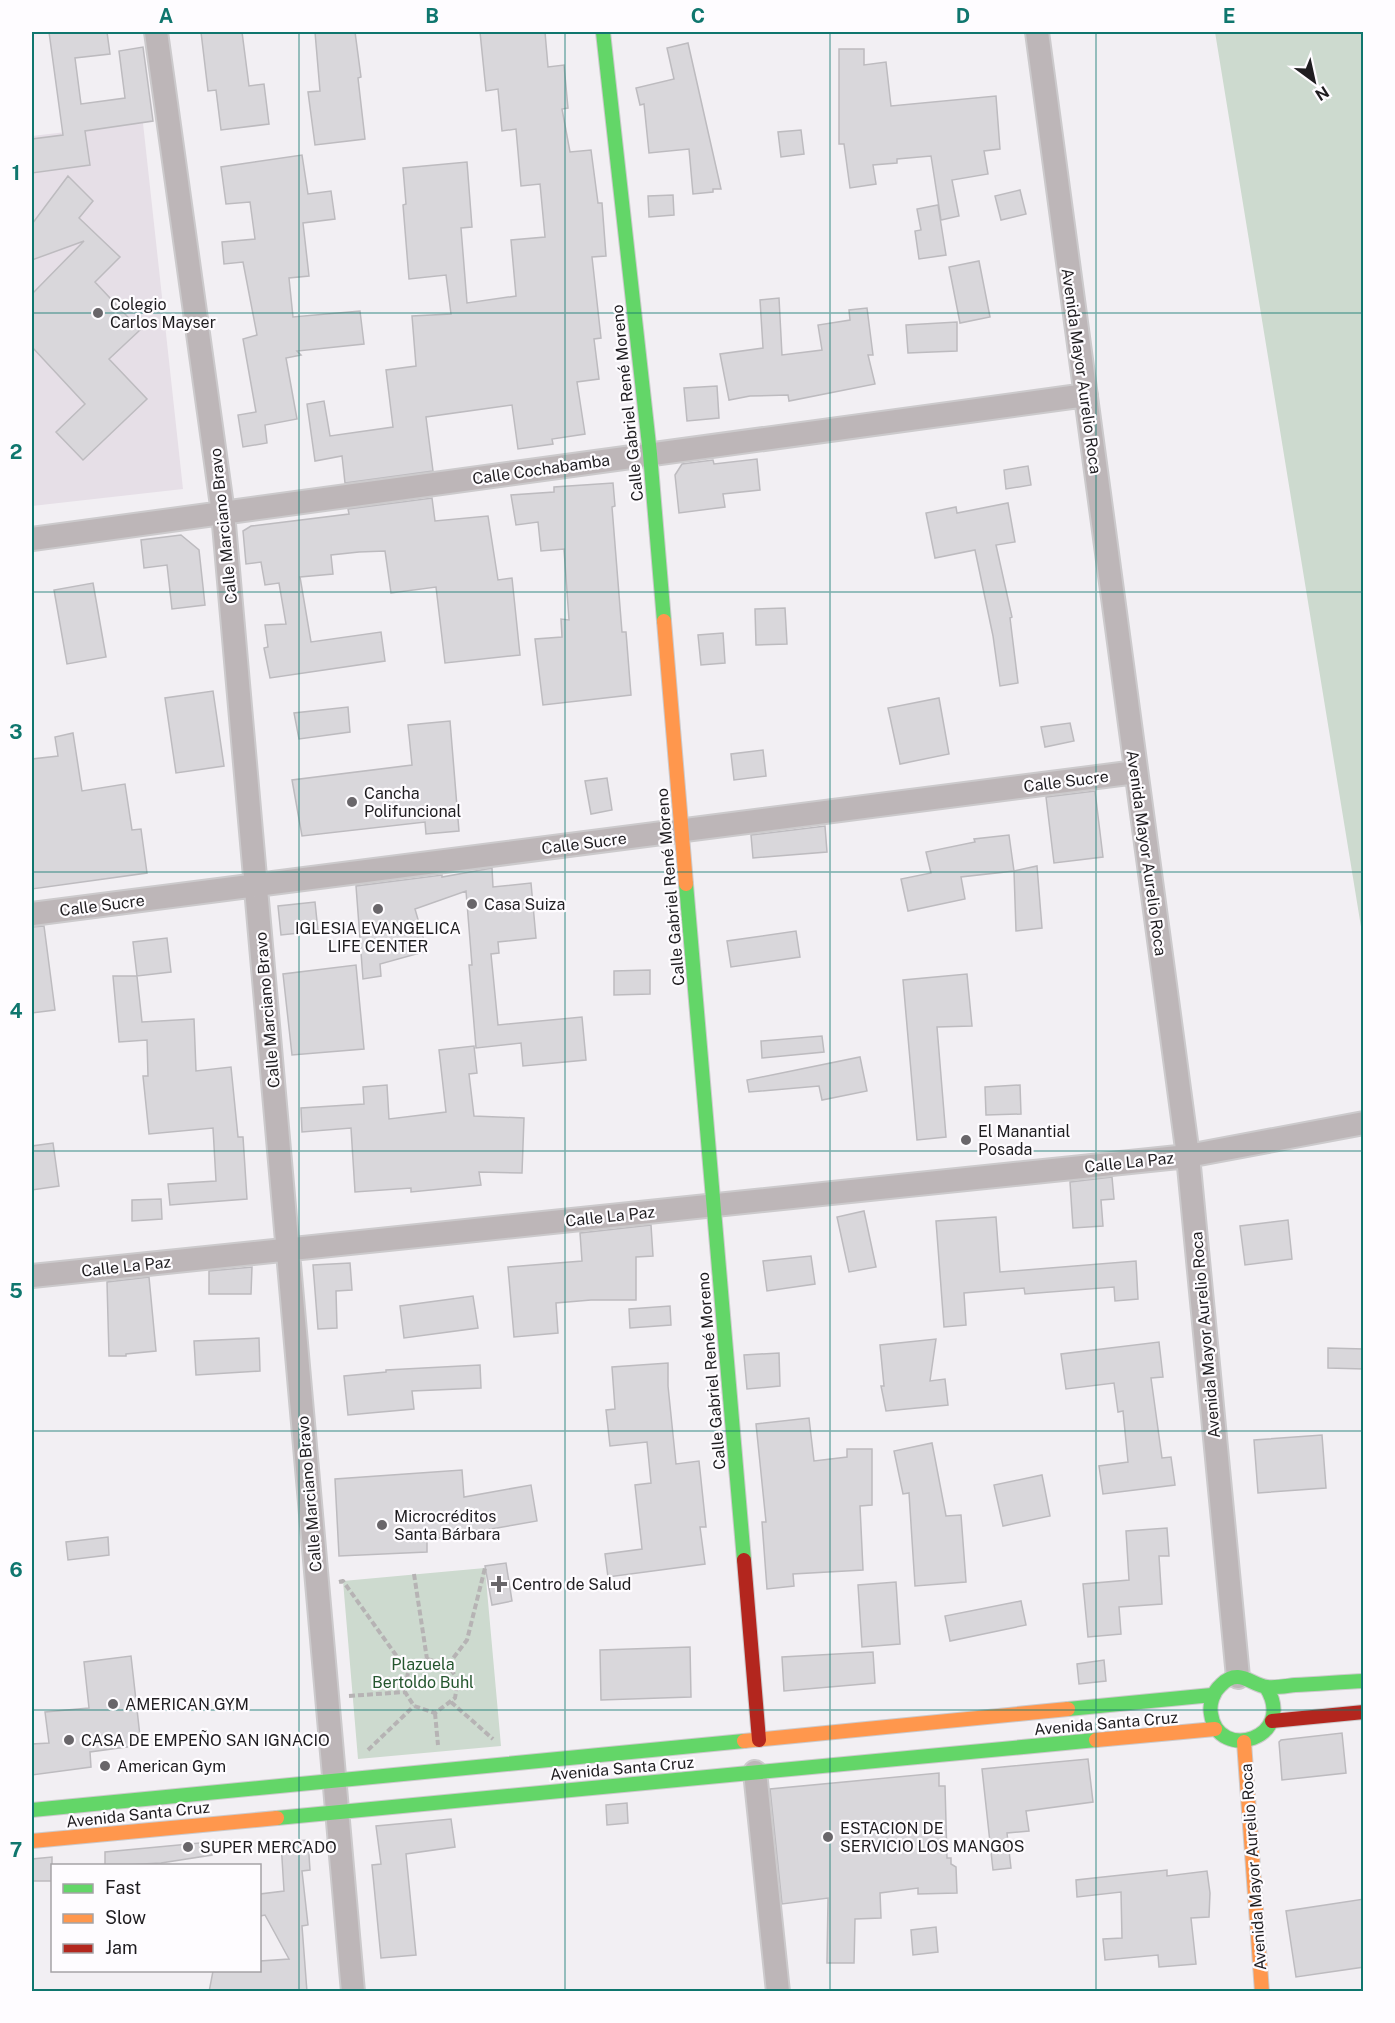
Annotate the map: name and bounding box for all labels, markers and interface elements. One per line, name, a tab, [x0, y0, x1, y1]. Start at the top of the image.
text: A	[159, 4, 173, 28]
text: B	[425, 4, 439, 28]
text: C	[691, 4, 705, 28]
text: D	[956, 4, 970, 28]
text: E	[1223, 4, 1235, 28]
north arrow	[1284, 51, 1344, 111]
text: N	[1311, 82, 1332, 105]
text: 1	[12, 161, 20, 185]
street label: Avenida Mayor Aurelio Roca	[1058, 267, 1105, 475]
place label: Colegio Carlos Mayser	[110, 295, 216, 332]
street label: Calle Gabriel René Moreno	[608, 303, 647, 502]
marker: Colegio Carlos Mayser	[91, 306, 105, 320]
text: 2	[10, 440, 22, 464]
street label: Calle Marciano Bravo	[206, 447, 241, 605]
street label: Calle Cochabamba	[471, 450, 611, 489]
text: 3	[9, 720, 23, 744]
street label: Avenida Mayor Aurelio Roca	[1123, 749, 1170, 957]
street label: Calle Sucre	[1022, 767, 1110, 796]
place label: Cancha Polifuncional	[364, 784, 461, 821]
street label: Calle Gabriel René Moreno	[652, 787, 689, 986]
marker: Cancha Polifuncional	[345, 795, 359, 809]
street label: Calle Sucre	[540, 829, 628, 858]
street label: Calle Sucre	[58, 891, 146, 920]
place label: Casa Suiza	[484, 895, 565, 914]
marker: Casa Suiza	[465, 897, 479, 911]
marker: IGLESIA EVANGELICA LIFE CENTER	[371, 902, 385, 916]
place label: IGLESIA EVANGELICA LIFE CENTER	[295, 919, 461, 956]
street label: Calle Marciano Bravo	[251, 931, 284, 1089]
text: 4	[9, 999, 23, 1023]
place label: El Manantial Posada	[978, 1122, 1070, 1159]
marker: El Manantial Posada	[959, 1133, 973, 1147]
street label: Calle La Paz	[1083, 1148, 1175, 1177]
street label: Calle La Paz	[564, 1202, 656, 1231]
street label: Avenida Mayor Aurelio Roca	[1187, 1231, 1224, 1439]
street label: Calle La Paz	[80, 1252, 172, 1281]
street label: Calle Gabriel René Moreno	[693, 1271, 730, 1470]
text: 5	[9, 1279, 23, 1303]
street label: Calle Marciano Bravo	[293, 1415, 326, 1573]
place label: Microcréditos Santa Bárbara	[394, 1507, 500, 1544]
marker: Microcréditos Santa Bárbara	[375, 1518, 389, 1532]
text: 6	[9, 1558, 23, 1582]
marker: Centro de Salud	[490, 1575, 508, 1593]
place label: Centro de Salud	[512, 1575, 631, 1594]
park label: Plazuela Bertoldo Buhl	[372, 1655, 474, 1692]
place label: AMERICAN GYM	[125, 1695, 249, 1714]
marker: AMERICAN GYM	[106, 1697, 120, 1711]
street label: Avenida Santa Cruz	[1033, 1708, 1179, 1739]
place label: CASA DE EMPEÑO SAN IGNACIO	[81, 1730, 330, 1750]
marker: CASA DE EMPEÑO SAN IGNACIO	[62, 1733, 76, 1747]
street label: Avenida Santa Cruz	[549, 1753, 695, 1784]
place label: American Gym	[117, 1757, 226, 1776]
marker: American Gym	[98, 1759, 112, 1773]
street label: Avenida Mayor Aurelio Roca	[1237, 1763, 1270, 1971]
street label: Avenida Santa Cruz	[65, 1797, 211, 1831]
place label: ESTACION DE SERVICIO LOS MANGOS	[840, 1819, 1025, 1856]
marker: ESTACION DE SERVICIO LOS MANGOS	[821, 1830, 835, 1844]
text: 7	[10, 1838, 22, 1862]
place label: SUPER MERCADO	[200, 1838, 337, 1857]
marker: SUPER MERCADO	[181, 1840, 195, 1854]
legend	[51, 1864, 261, 1972]
text: Fast	[105, 1877, 141, 1898]
text: Slow	[105, 1907, 146, 1928]
text: Jam	[105, 1937, 138, 1958]

